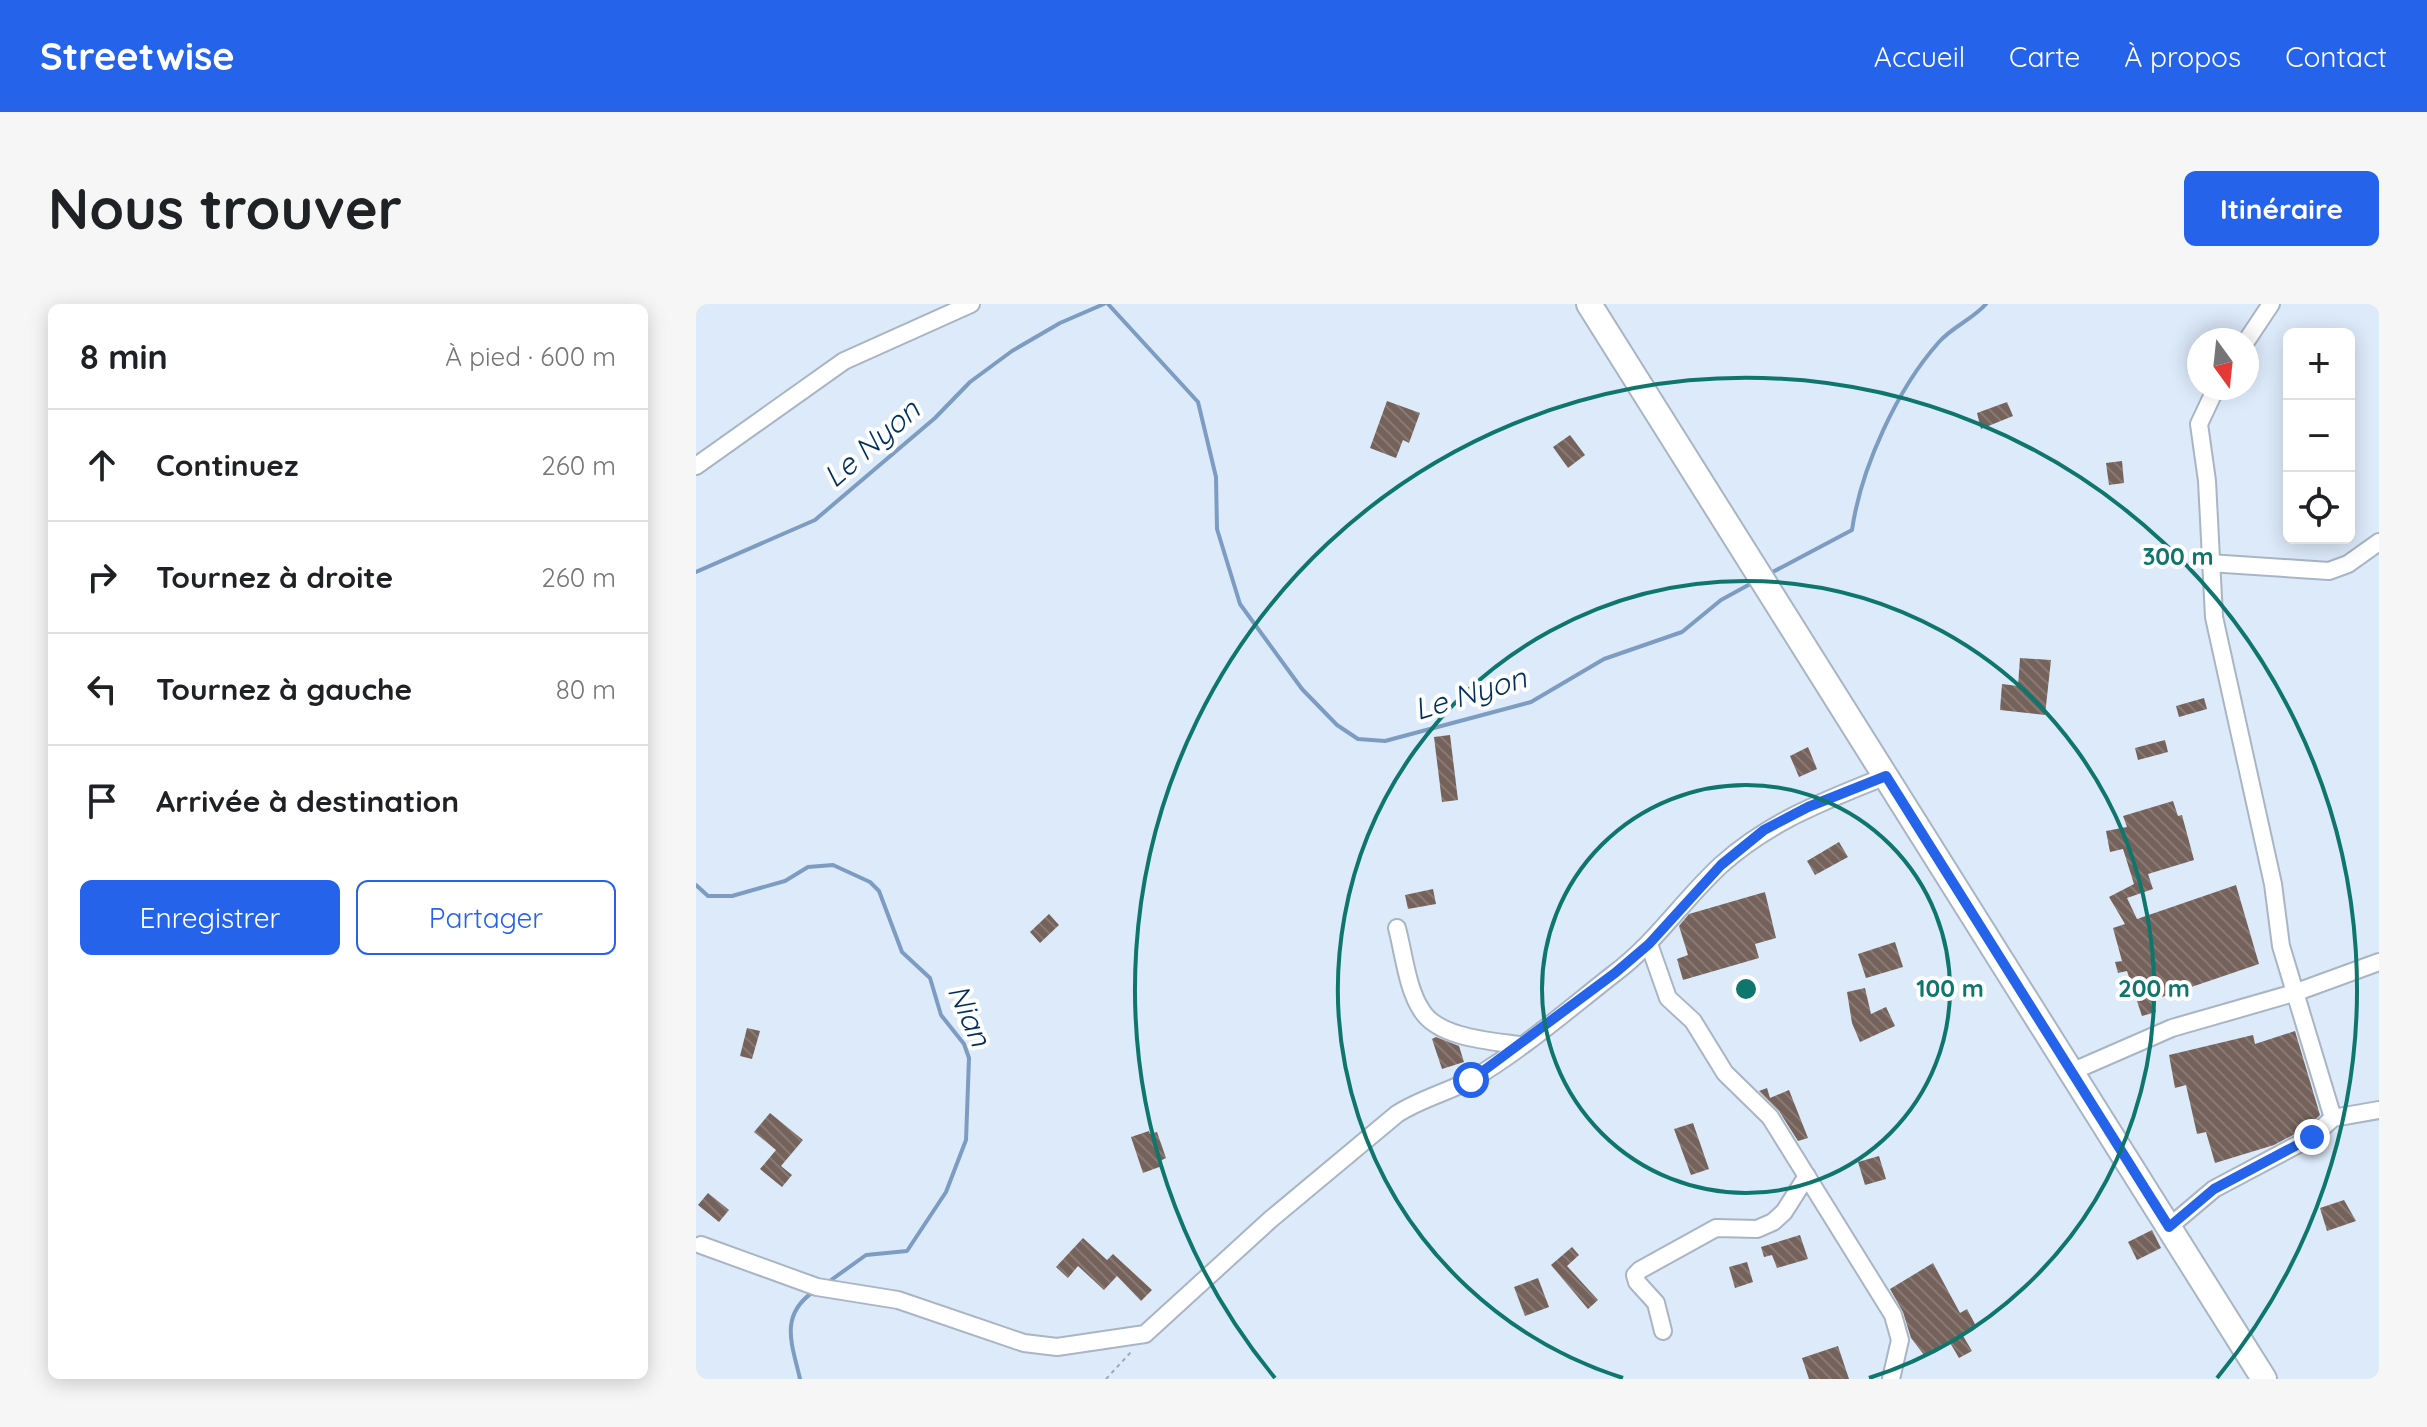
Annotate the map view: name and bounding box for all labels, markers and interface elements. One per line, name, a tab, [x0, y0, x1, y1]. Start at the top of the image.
text: Streetwise	[40, 32, 235, 80]
text: Accueil	[1874, 39, 1965, 74]
text: Carte	[2009, 39, 2080, 74]
text: À propos	[2124, 39, 2241, 74]
text: Contact	[2285, 39, 2387, 74]
button: Itinéraire	[2184, 171, 2379, 246]
text: Nous trouver	[48, 173, 402, 243]
north arrow	[2187, 328, 2259, 400]
map controls	[2283, 328, 2355, 544]
button: +	[2283, 328, 2355, 400]
text: 8 min	[80, 335, 168, 378]
text: À pied · 600 m	[445, 340, 616, 373]
water label: Le Nyon	[815, 390, 927, 495]
button: −	[2283, 400, 2355, 472]
icon: ahead	[80, 443, 124, 487]
text: Continuez	[156, 446, 298, 484]
text: 260 m	[541, 449, 616, 482]
button: locate	[2283, 472, 2355, 544]
text: 300 m	[2142, 541, 2214, 571]
icon: right	[80, 555, 124, 599]
text: Tournez à droite	[156, 558, 393, 596]
text: 260 m	[541, 561, 616, 594]
water label: Le Nyon	[1409, 658, 1531, 728]
icon: left	[80, 667, 124, 711]
text: Tournez à gauche	[156, 670, 412, 708]
text: 80 m	[556, 673, 616, 706]
icon: arrive	[80, 779, 124, 823]
text: Arrivée à destination	[156, 782, 459, 820]
button: Enregistrer	[80, 880, 340, 955]
button: Partager	[356, 880, 616, 955]
text: 100 m	[1916, 973, 1984, 1003]
text: 200 m	[2118, 973, 2190, 1003]
centre of rings	[1732, 975, 1760, 1003]
water label: Nian	[940, 978, 1001, 1052]
route start	[1453, 1062, 1489, 1098]
route end	[2294, 1119, 2330, 1155]

